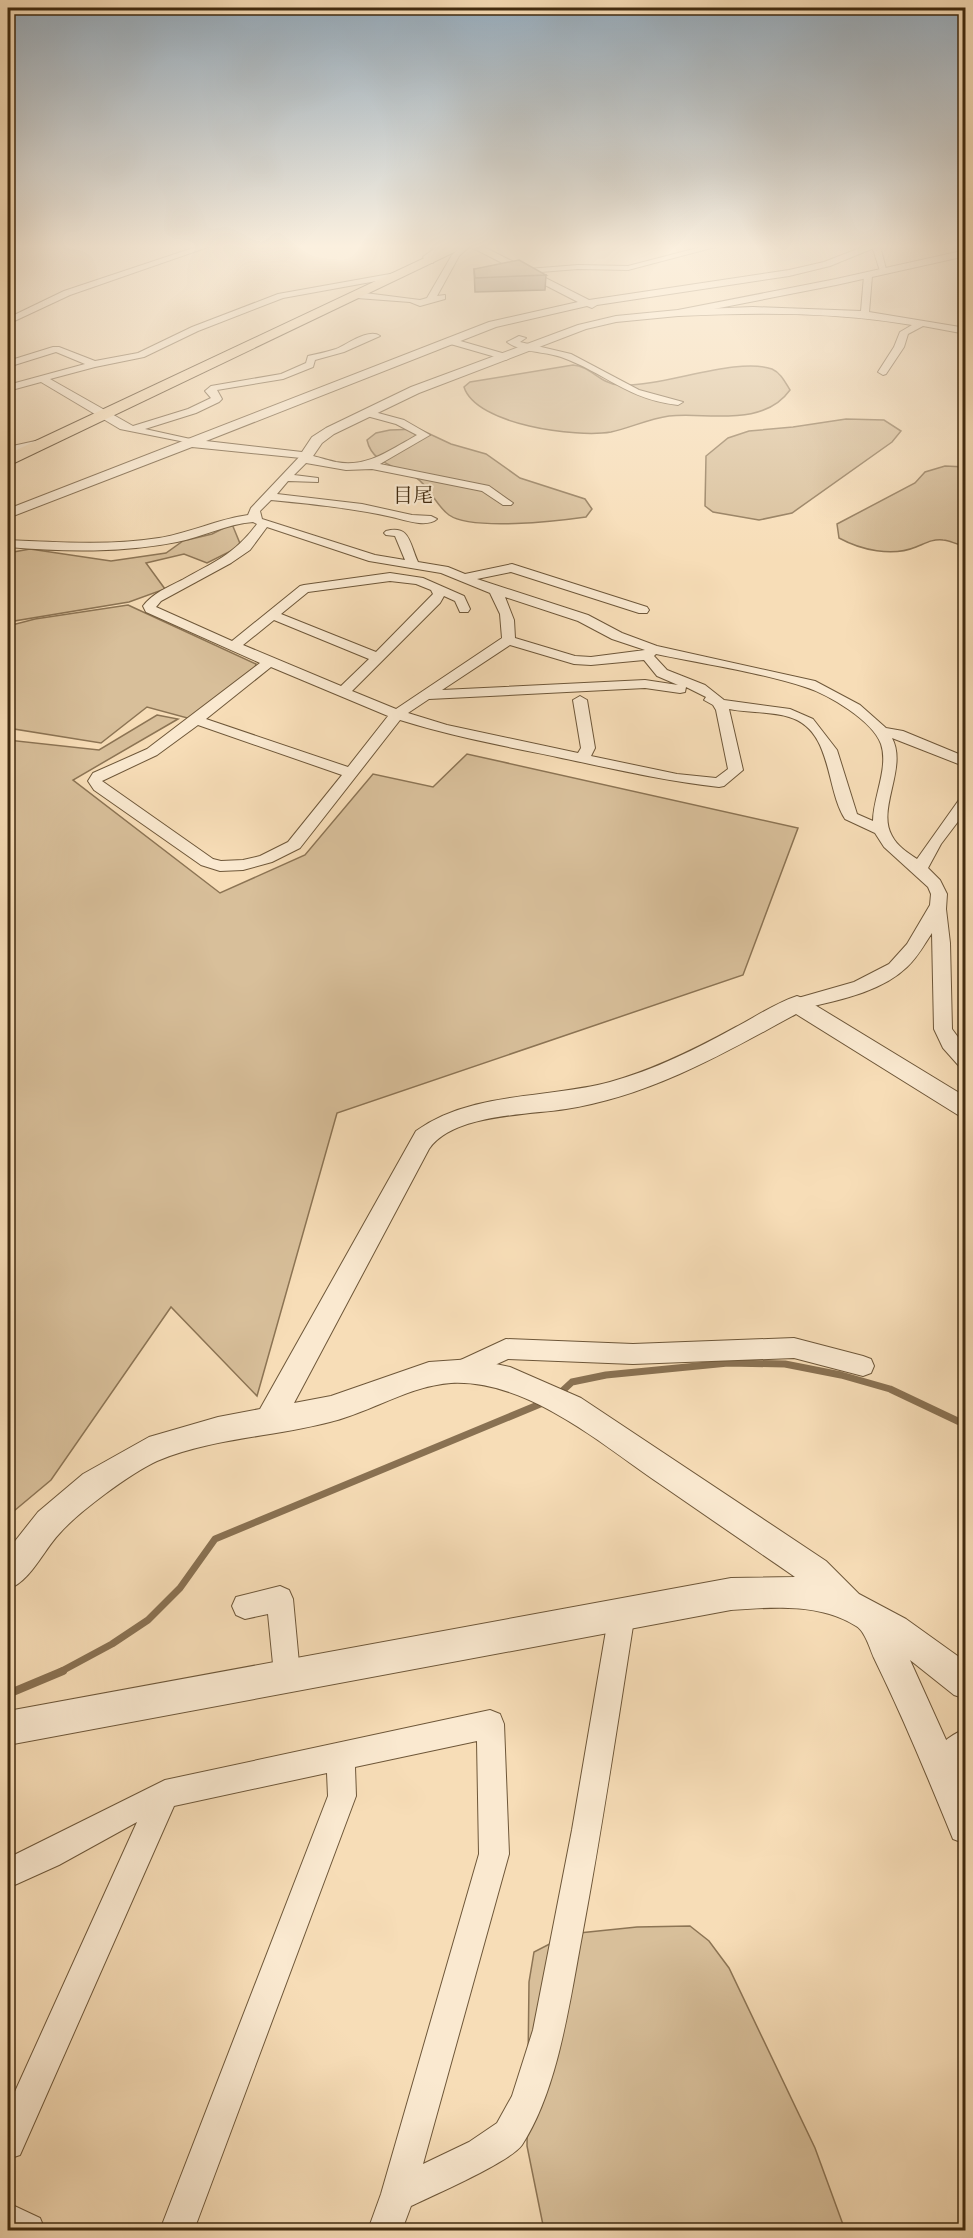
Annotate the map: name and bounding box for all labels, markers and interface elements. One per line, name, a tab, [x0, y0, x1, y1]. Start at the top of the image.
district label: 目尾	[393, 484, 433, 509]

